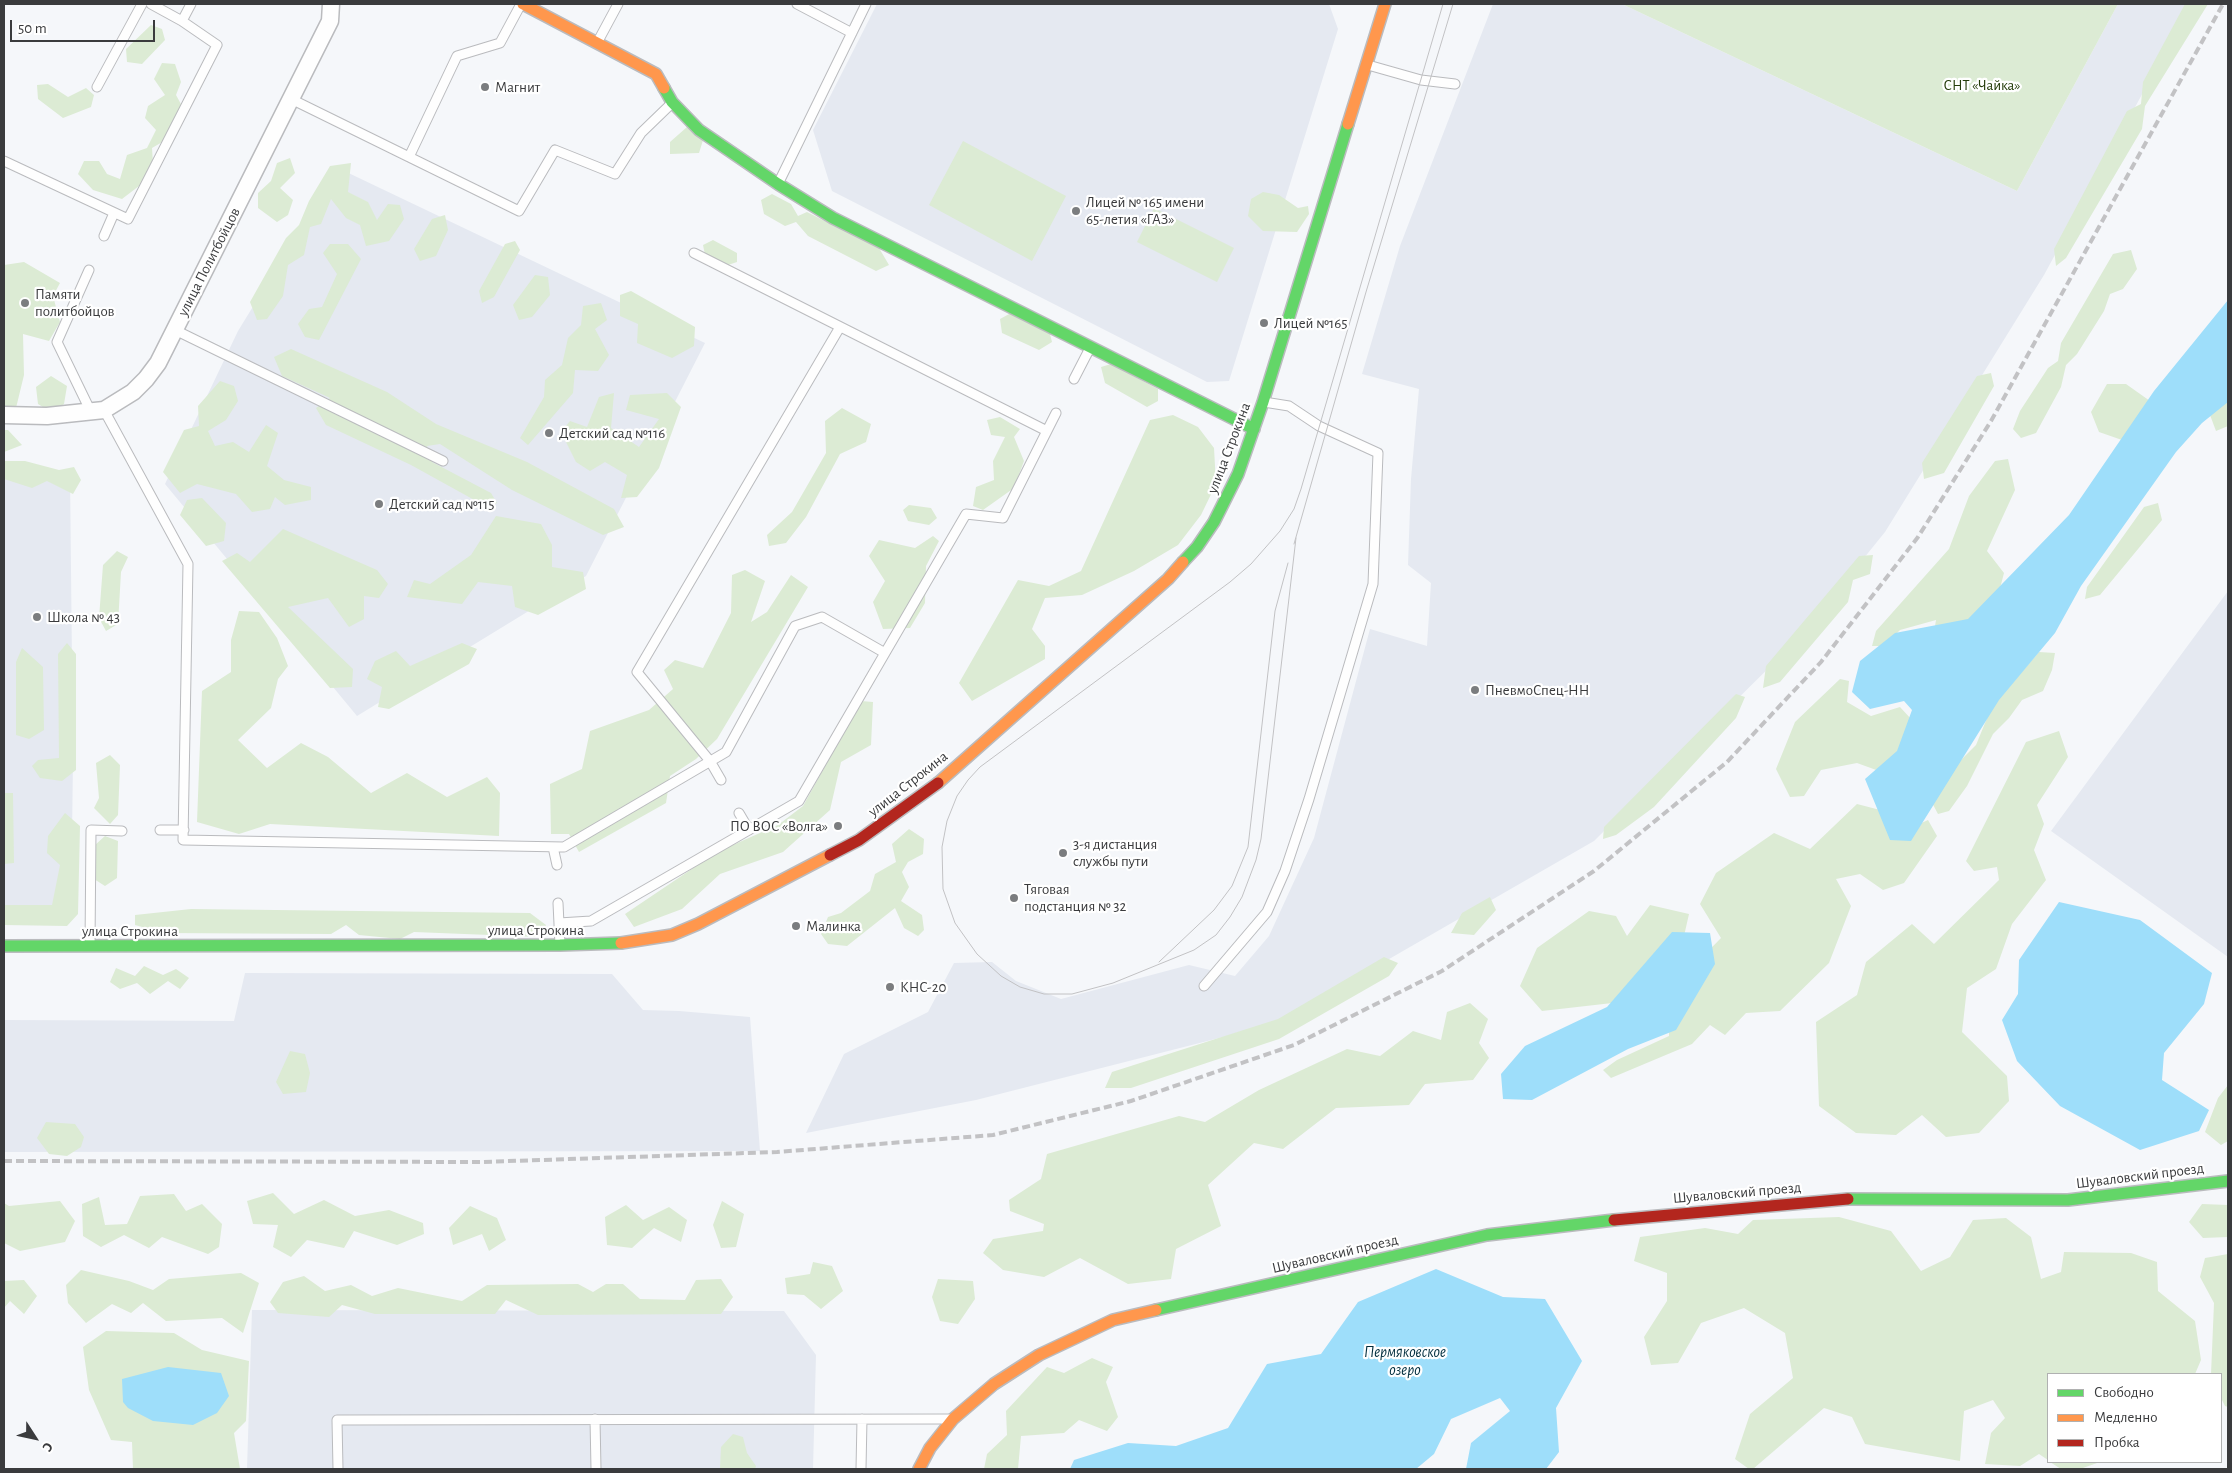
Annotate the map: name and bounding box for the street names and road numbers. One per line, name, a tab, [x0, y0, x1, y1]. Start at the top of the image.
street label: улица Политбойцов	[174, 205, 244, 319]
street label: улица Строкина	[1203, 400, 1255, 496]
street label: улица Строкина	[865, 747, 951, 821]
street label: улица Строкина	[488, 921, 584, 939]
street label: улица Строкина	[82, 922, 178, 940]
street label: Шуваловский проезд	[2075, 1159, 2205, 1193]
street label: Шуваловский проезд	[1672, 1178, 1802, 1208]
street label: Шуваловский проезд	[1270, 1231, 1400, 1277]

